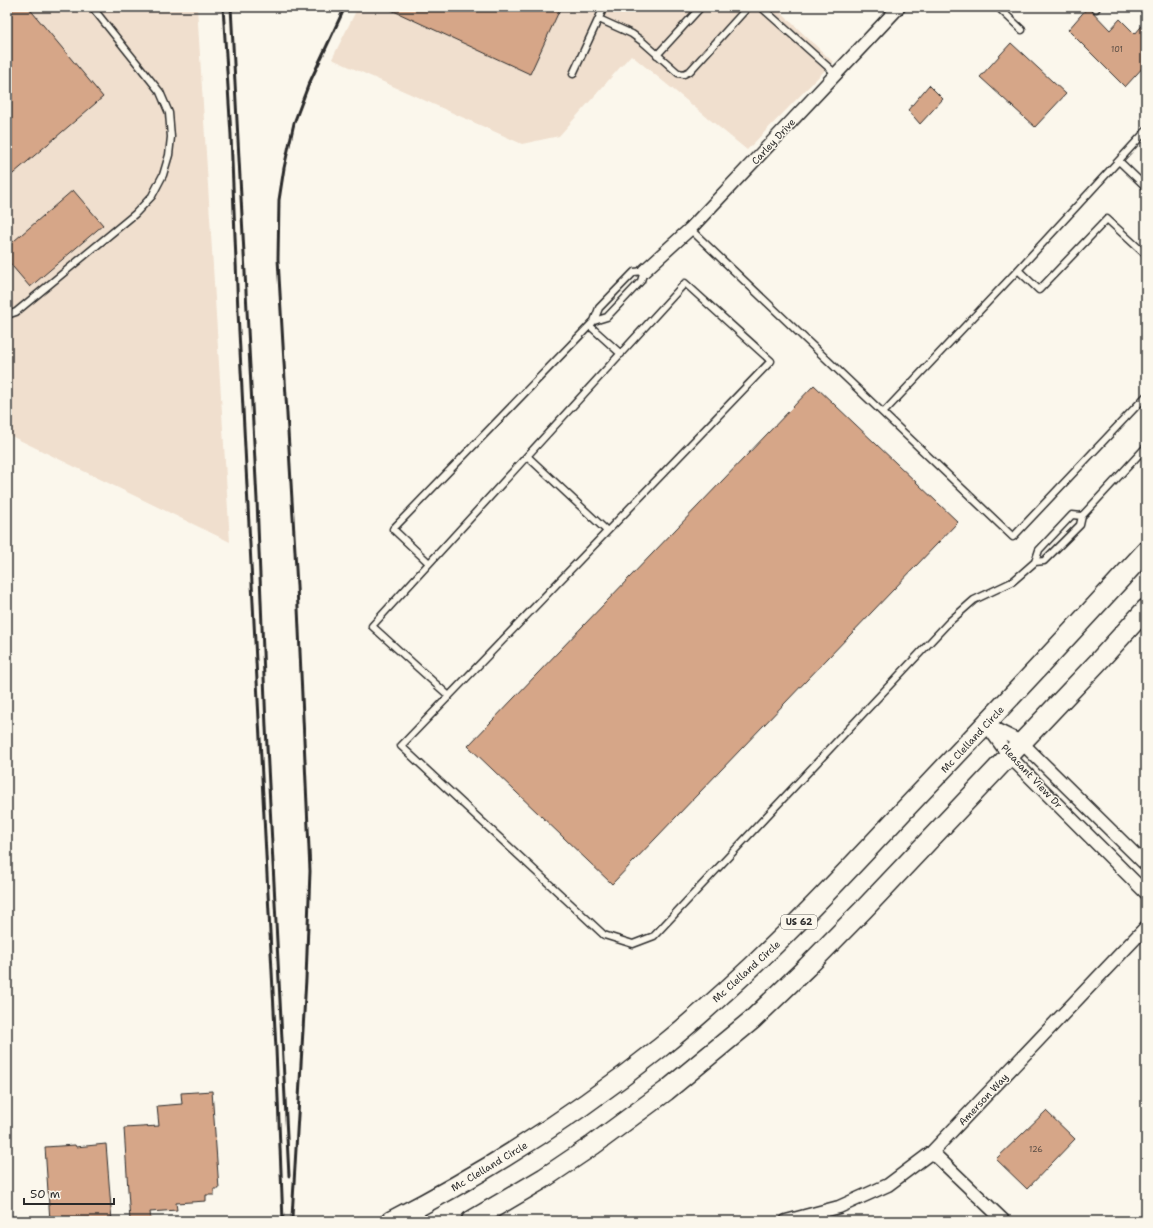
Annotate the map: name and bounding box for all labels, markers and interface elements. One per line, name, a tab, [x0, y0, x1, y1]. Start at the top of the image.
house number: 101	[1111, 44, 1123, 55]
street label: Carley Drive	[749, 115, 798, 167]
street label: Mc Clelland Circle	[938, 703, 1007, 776]
street label: Pleasant View Dr	[998, 741, 1065, 812]
road number: US 62	[781, 915, 817, 929]
street label: Mc Clelland Circle	[710, 937, 783, 1005]
street label: Amerson Way	[956, 1070, 1011, 1128]
street label: Mc Clelland Circle	[449, 1138, 530, 1194]
house number: 126	[1029, 1144, 1043, 1155]
scale bar	[24, 1180, 114, 1206]
text: 50 m	[30, 1186, 60, 1202]

